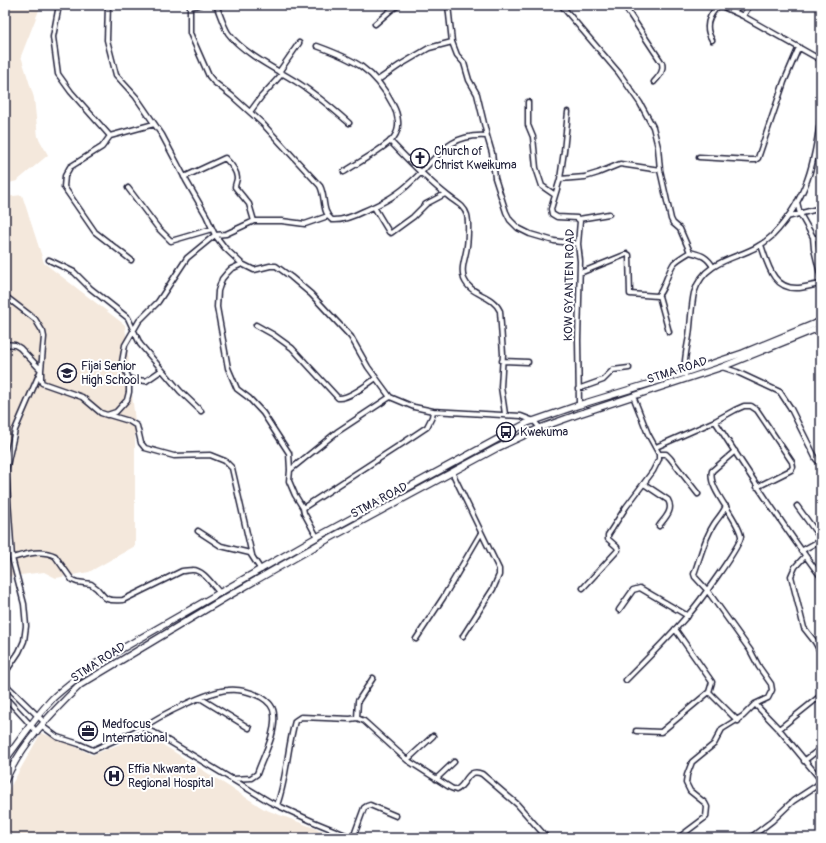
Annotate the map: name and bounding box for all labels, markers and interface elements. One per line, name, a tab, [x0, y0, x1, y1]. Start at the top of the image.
place label: Church of Christ Kweikuma	[434, 144, 517, 173]
church icon: Church of Christ Kweikuma	[409, 147, 431, 169]
street label: KOW GYANTEN ROAD	[561, 228, 578, 341]
street label: STMA ROAD	[645, 354, 710, 387]
place label: Fijai Senior High School	[81, 359, 140, 388]
school or university icon: Fijai Senior High School	[56, 362, 78, 384]
bus stop icon: Kwekuma	[495, 421, 517, 443]
place label: Kwekuma	[520, 425, 569, 440]
street label: STMA ROAD	[348, 479, 411, 522]
street label: STMA ROAD	[68, 639, 129, 686]
place label: Medfocus International	[102, 717, 168, 746]
office icon: Medfocus International	[77, 720, 99, 742]
place label: Effia Nkwanta Regional Hospital	[128, 762, 214, 791]
hospital icon: Effia Nkwanta Regional Hospital	[103, 765, 125, 787]

